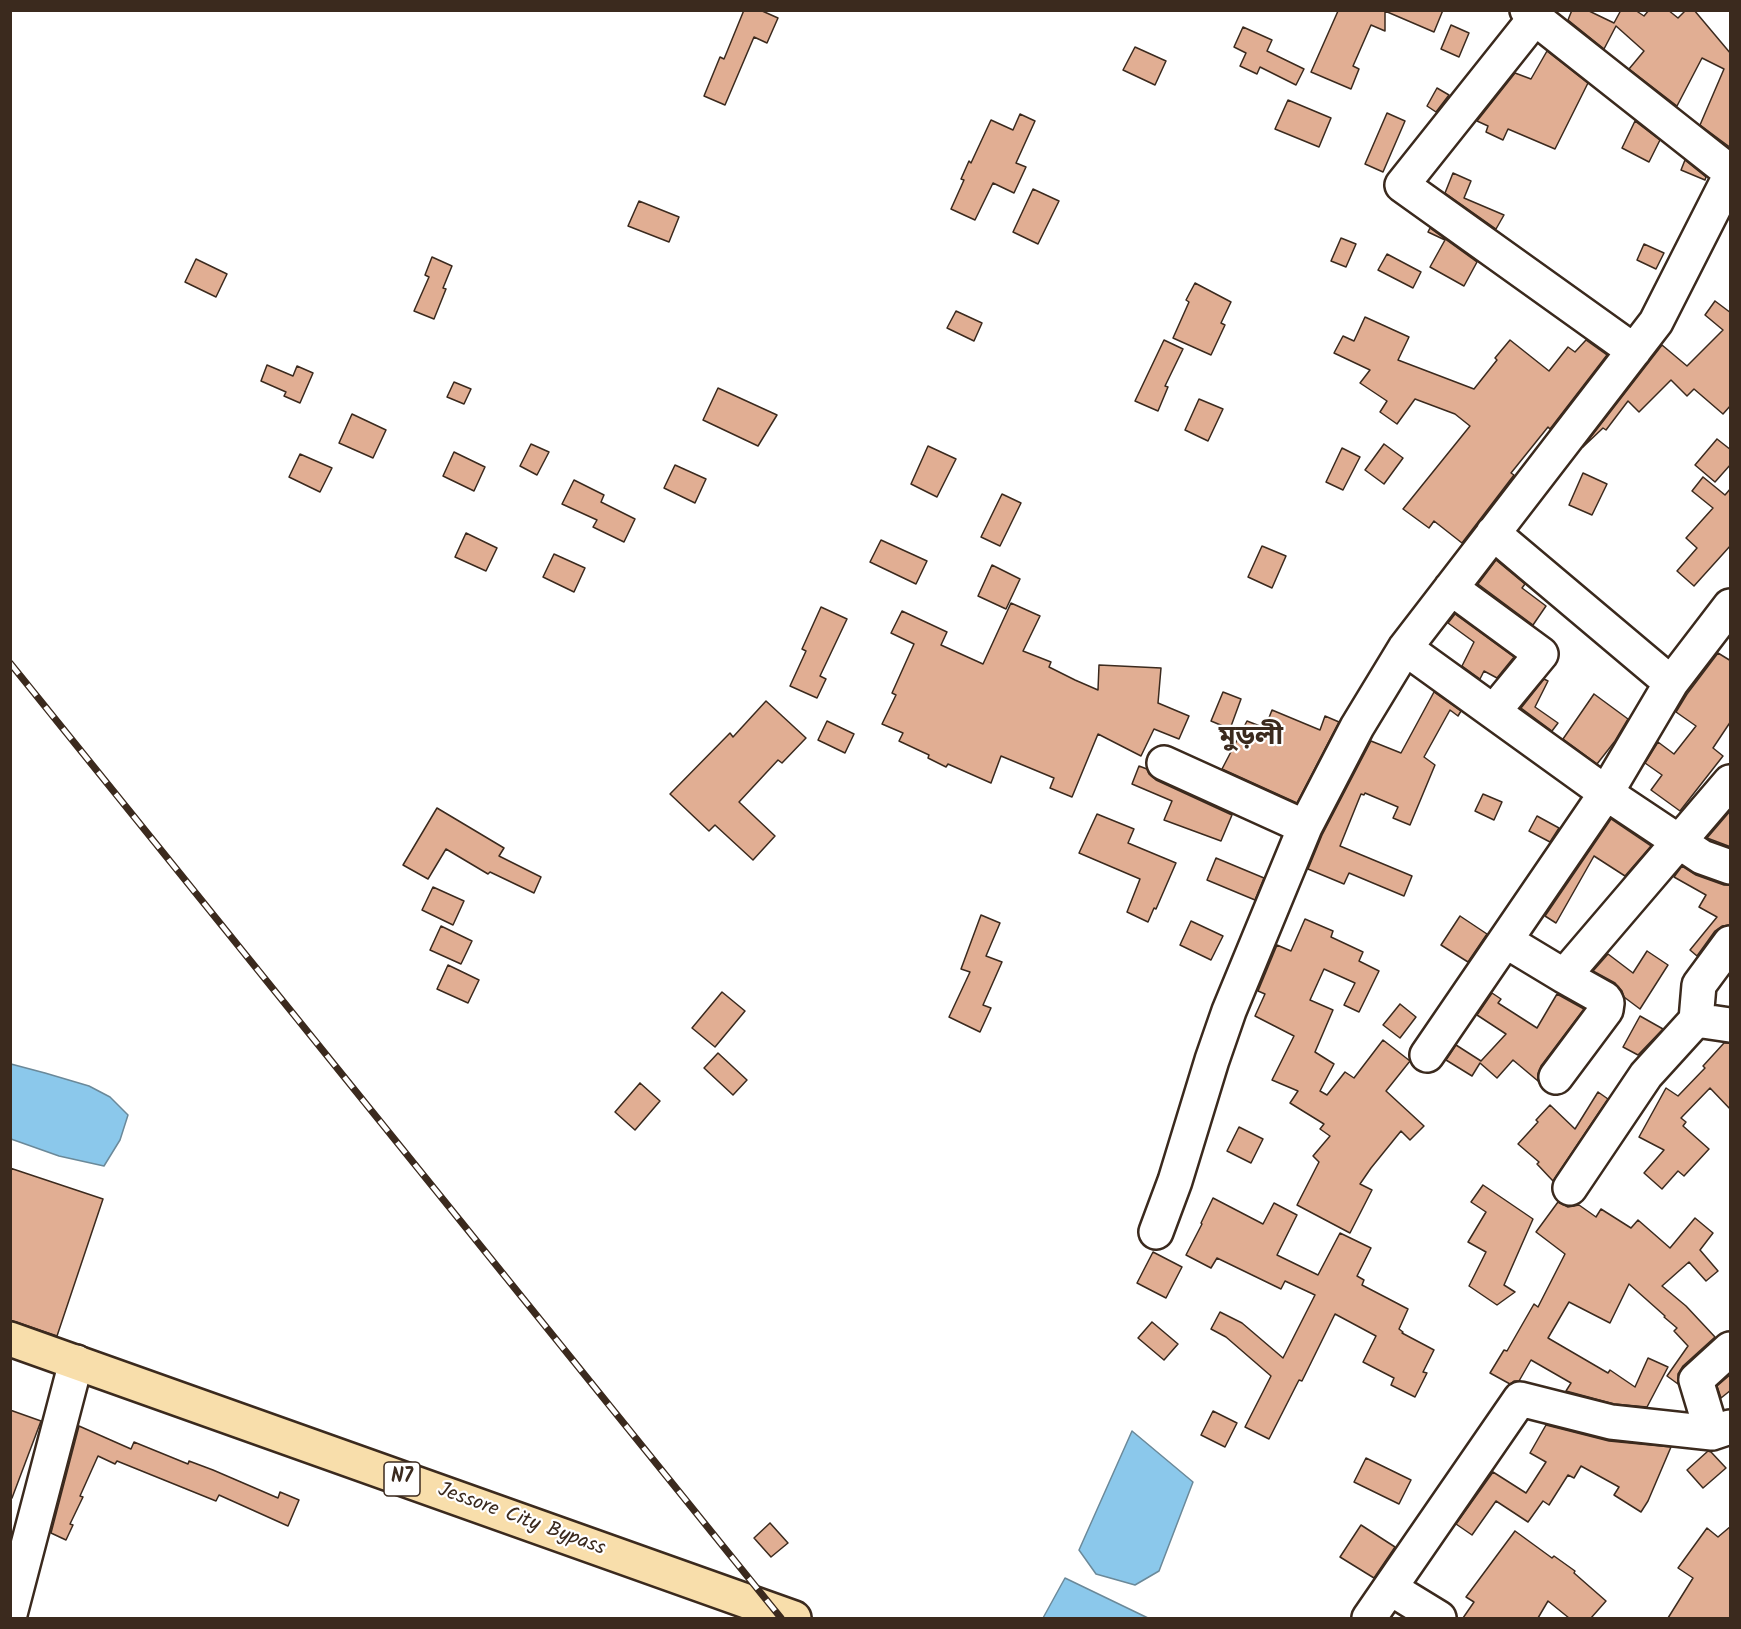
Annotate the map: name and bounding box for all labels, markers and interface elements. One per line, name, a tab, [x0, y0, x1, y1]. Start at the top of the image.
district label: মুড়লী	[1219, 723, 1283, 755]
road number: N7	[384, 1462, 420, 1496]
street label: Jessore City Bypass	[434, 1479, 608, 1563]

